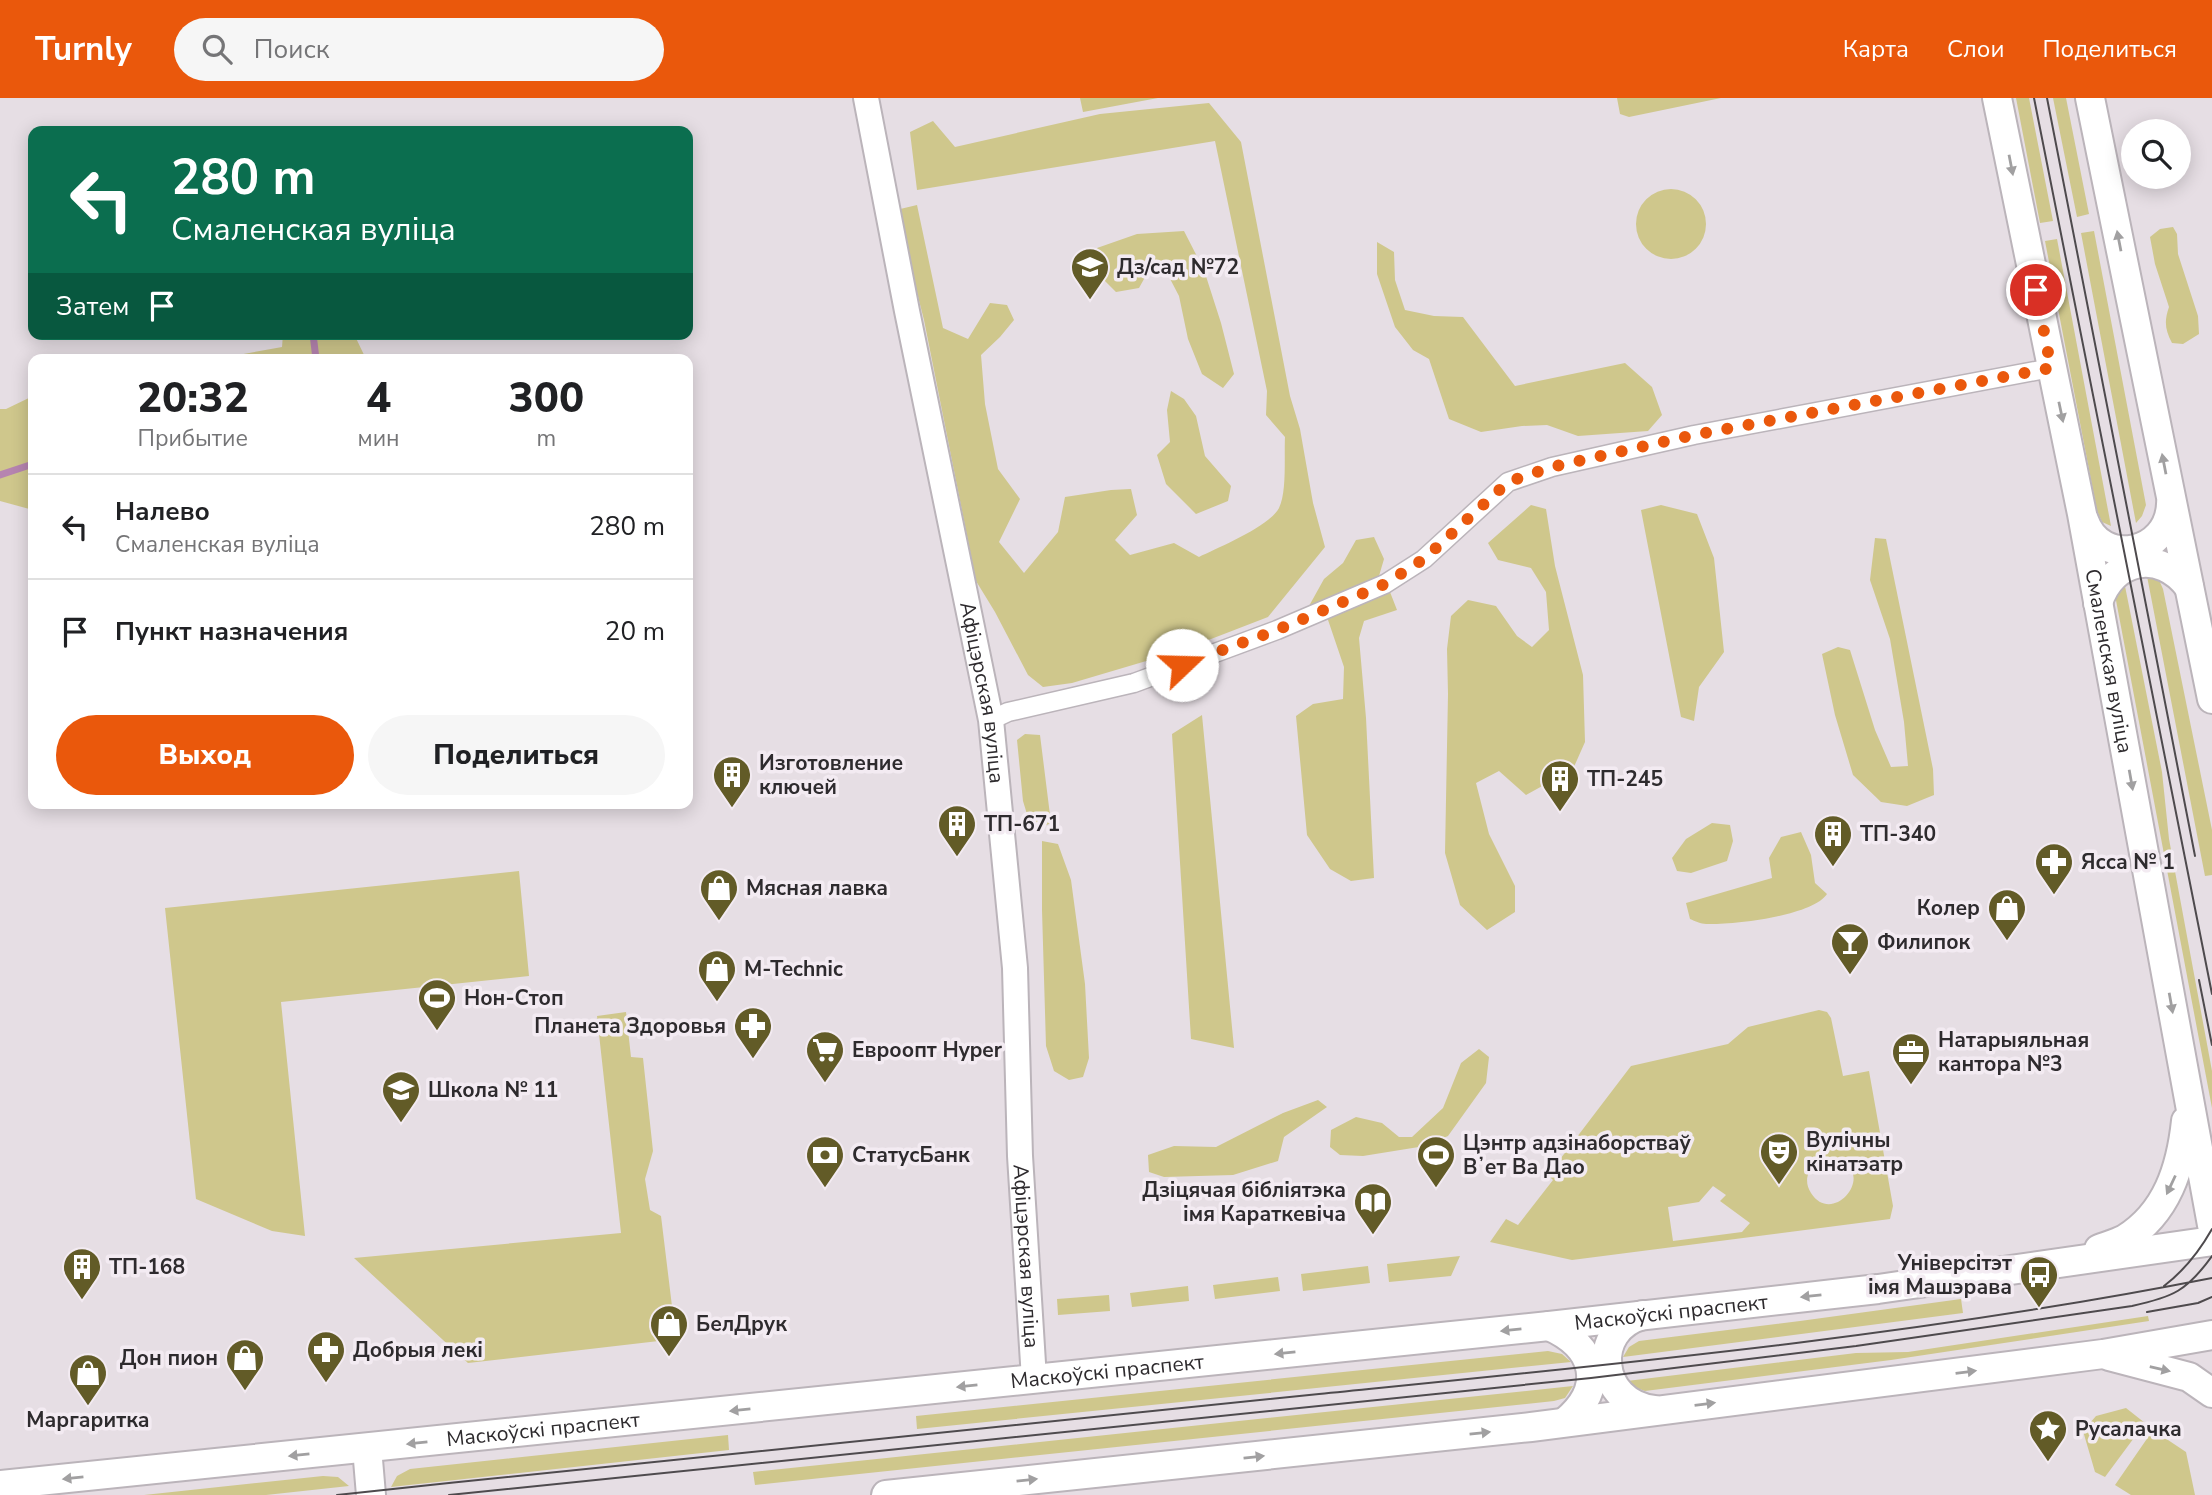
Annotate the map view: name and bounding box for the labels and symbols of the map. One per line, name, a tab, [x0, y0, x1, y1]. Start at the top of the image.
one-way arrow	[2005, 154, 2016, 176]
one-way arrow	[2113, 230, 2124, 252]
school or university icon: Дз/сад №72	[1069, 246, 1111, 301]
place label: Дз/сад №72	[1117, 253, 1239, 281]
pin	[2006, 260, 2066, 320]
one-way arrow	[2055, 401, 2066, 423]
one-way arrow	[2158, 453, 2169, 475]
street label: Смаленская вуліца	[2078, 566, 2139, 755]
street label: Афіцэрская вуліца	[953, 599, 1011, 785]
position arrow	[1145, 628, 1219, 702]
place label: Изготовление ключей	[759, 749, 903, 801]
building icon: Изготовление ключей	[711, 754, 753, 809]
building icon: ТП-245	[1539, 758, 1581, 813]
place label: ТП-245	[1587, 765, 1663, 793]
one-way arrow	[2126, 769, 2137, 791]
building icon: ТП-671	[936, 803, 978, 858]
place label: ТП-671	[984, 810, 1060, 838]
building icon: ТП-340	[1812, 813, 1854, 868]
place label: ТП-340	[1860, 820, 1936, 848]
pharmacy icon: Ясса № 1	[2033, 841, 2075, 896]
place label: Ясса № 1	[2081, 848, 2175, 876]
shop icon: Мясная лавка	[698, 867, 740, 922]
place label: Мясная лавка	[746, 874, 888, 902]
shop icon: Колер	[1986, 887, 2028, 942]
place label: Колер	[1917, 894, 1980, 922]
bar icon: Филипок	[1829, 921, 1871, 976]
place label: Филипок	[1877, 928, 1971, 956]
shop icon: M-Technic	[696, 948, 738, 1003]
place label: M-Technic	[744, 955, 843, 983]
sports icon: Нон-Стоп	[416, 977, 458, 1032]
place label: Нон-Стоп	[464, 984, 564, 1012]
one-way arrow	[2166, 992, 2177, 1014]
pharmacy icon: Планета Здоровья	[732, 1005, 774, 1060]
place label: Планета Здоровья	[534, 1012, 726, 1040]
place label: Натарыяльная кантора №3	[1938, 1026, 2089, 1078]
supermarket icon: Евроопт Hyper	[804, 1029, 846, 1084]
office icon: Натарыяльная кантора №3	[1890, 1031, 1932, 1086]
place label: Евроопт Hyper	[852, 1036, 1003, 1064]
school or university icon: Школа № 11	[380, 1069, 422, 1124]
place label: Школа № 11	[428, 1076, 558, 1104]
place label: Вулічны кінатэатр	[1806, 1126, 1903, 1178]
place label: Цэнтр адзінаборстваў Вʼет Ва Дао	[1463, 1129, 1691, 1181]
theatre icon: Вулічны кінатэатр	[1758, 1131, 1800, 1186]
bank icon: СтатусБанк	[804, 1134, 846, 1189]
sports icon: Цэнтр адзінаборстваў Вʼет Ва Дао	[1415, 1134, 1457, 1189]
place label: СтатусБанк	[852, 1141, 970, 1169]
street label: Афіцэрская вуліца	[1007, 1163, 1046, 1349]
one-way arrow	[2165, 1175, 2177, 1195]
place label: Дзіцячая бібліятэка імя Караткевіча	[1142, 1176, 1346, 1228]
library icon: Дзіцячая бібліятэка імя Караткевіча	[1352, 1181, 1394, 1236]
building icon: ТП-168	[61, 1246, 103, 1301]
place label: Універсітэт імя Машэрава	[1868, 1249, 2012, 1301]
place label: ТП-168	[109, 1253, 185, 1281]
bus stop icon: Універсітэт імя Машэрава	[2018, 1254, 2060, 1309]
street label: Маскоўскі праспект	[1573, 1287, 1770, 1337]
one-way arrow	[1799, 1291, 1821, 1302]
shop icon: БелДрук	[648, 1303, 690, 1358]
place label: БелДрук	[696, 1310, 787, 1338]
one-way arrow	[1500, 1324, 1522, 1335]
pharmacy icon: Добрыя лекі	[305, 1329, 347, 1384]
place label: Добрыя лекі	[353, 1336, 483, 1364]
shop icon: Дон пион	[224, 1337, 266, 1392]
place label: Дон пион	[120, 1344, 218, 1372]
street label: Маскоўскі праспект	[1009, 1347, 1206, 1395]
one-way arrow	[1274, 1348, 1296, 1359]
shop icon: Маргаритка	[67, 1352, 109, 1407]
one-way arrow	[2149, 1364, 2171, 1375]
one-way arrow	[1955, 1366, 1977, 1377]
one-way arrow	[955, 1380, 977, 1391]
one-way arrow	[1695, 1399, 1717, 1410]
street label: Маскоўскі праспект	[445, 1405, 642, 1453]
one-way arrow	[729, 1405, 751, 1416]
place label: Маргаритка	[26, 1406, 150, 1434]
place icon: Русалачка	[2027, 1408, 2069, 1463]
place label: Русалачка	[2075, 1415, 2182, 1443]
one-way arrow	[1469, 1427, 1491, 1438]
one-way arrow	[405, 1438, 427, 1449]
one-way arrow	[288, 1449, 310, 1460]
one-way arrow	[1243, 1451, 1265, 1462]
one-way arrow	[62, 1473, 84, 1484]
one-way arrow	[1016, 1475, 1038, 1486]

